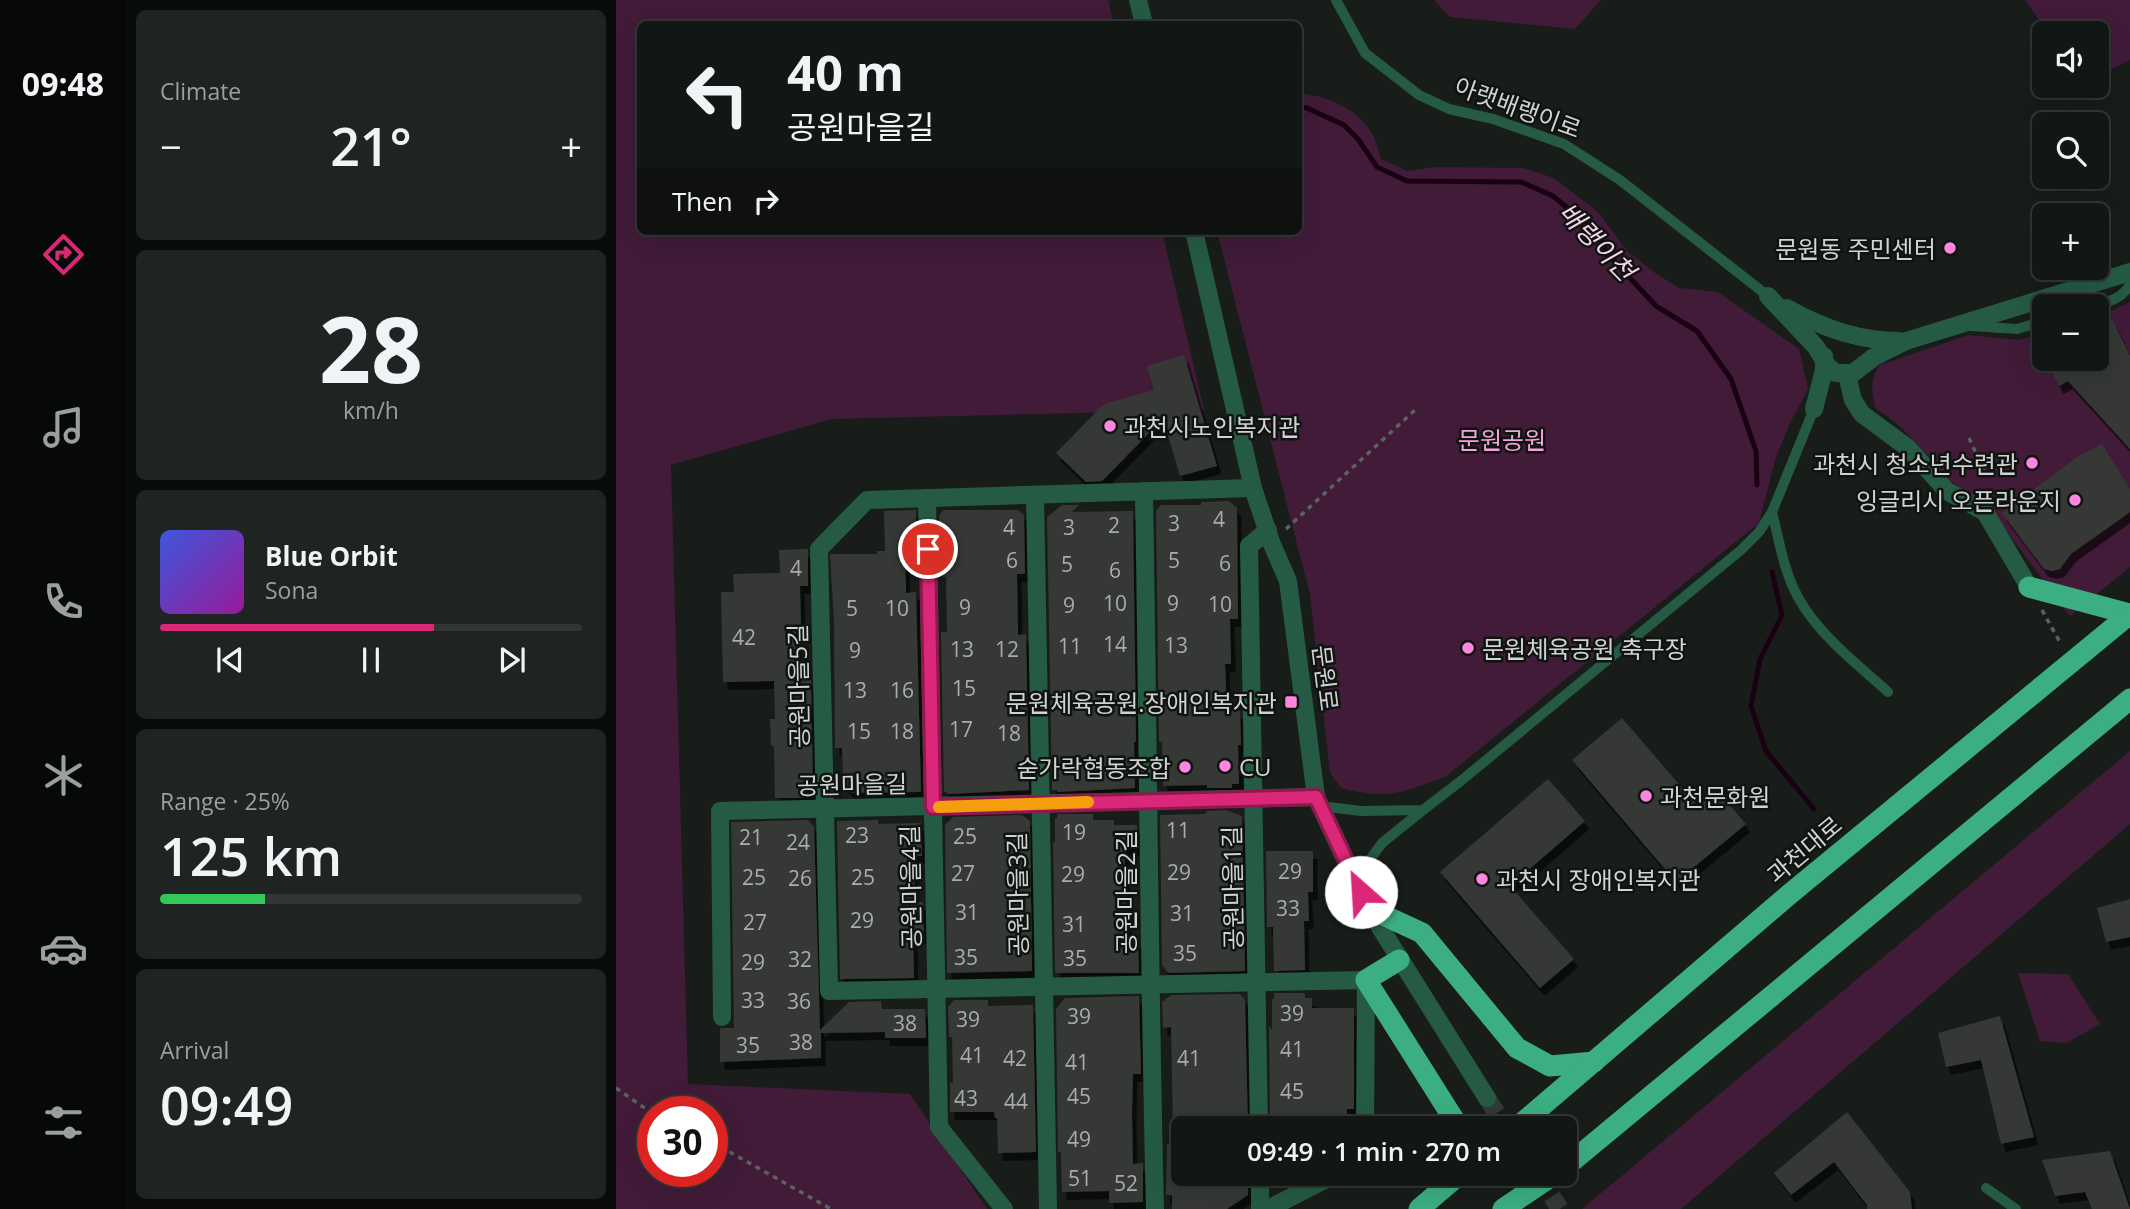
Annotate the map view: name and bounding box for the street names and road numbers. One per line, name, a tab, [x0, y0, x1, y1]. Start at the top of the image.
street label: 아랫배랭이로	[1450, 69, 1586, 145]
street label: 공원마을5길	[780, 624, 816, 748]
street label: 문원로	[1306, 643, 1346, 713]
street label: 공원마을길	[797, 767, 907, 801]
street label: 과천대로	[1760, 808, 1848, 890]
street label: 공원마을4길	[892, 825, 928, 949]
street label: 공원마을1길	[1214, 826, 1250, 950]
street label: 공원마을2길	[1109, 830, 1142, 954]
street label: 공원마을3길	[999, 832, 1035, 956]

